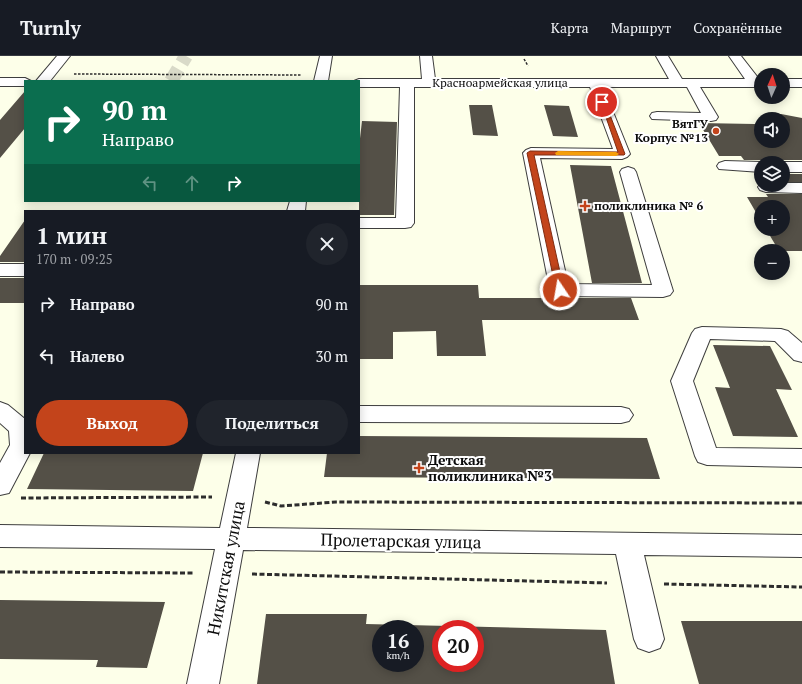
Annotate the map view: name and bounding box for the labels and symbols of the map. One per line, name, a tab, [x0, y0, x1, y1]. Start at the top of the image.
north arrow	[754, 68, 790, 104]
street label: Красноармейская улица	[432, 75, 568, 90]
pin	[585, 85, 619, 119]
place label: ВятГУ Корпус №13	[635, 116, 709, 145]
marker: ВятГУ Корпус №13	[711, 126, 721, 136]
place label: поликлиника № 6	[594, 198, 704, 213]
marker: поликлиника № 6	[579, 200, 591, 212]
position arrow	[539, 269, 581, 311]
place label: Детская поликлиника №3	[428, 450, 552, 485]
marker: Детская поликлиника №3	[413, 462, 425, 474]
street label: Никитская улица	[201, 498, 250, 637]
street label: Пролетарская улица	[320, 528, 482, 553]
speed limit sign: 20	[432, 620, 484, 672]

